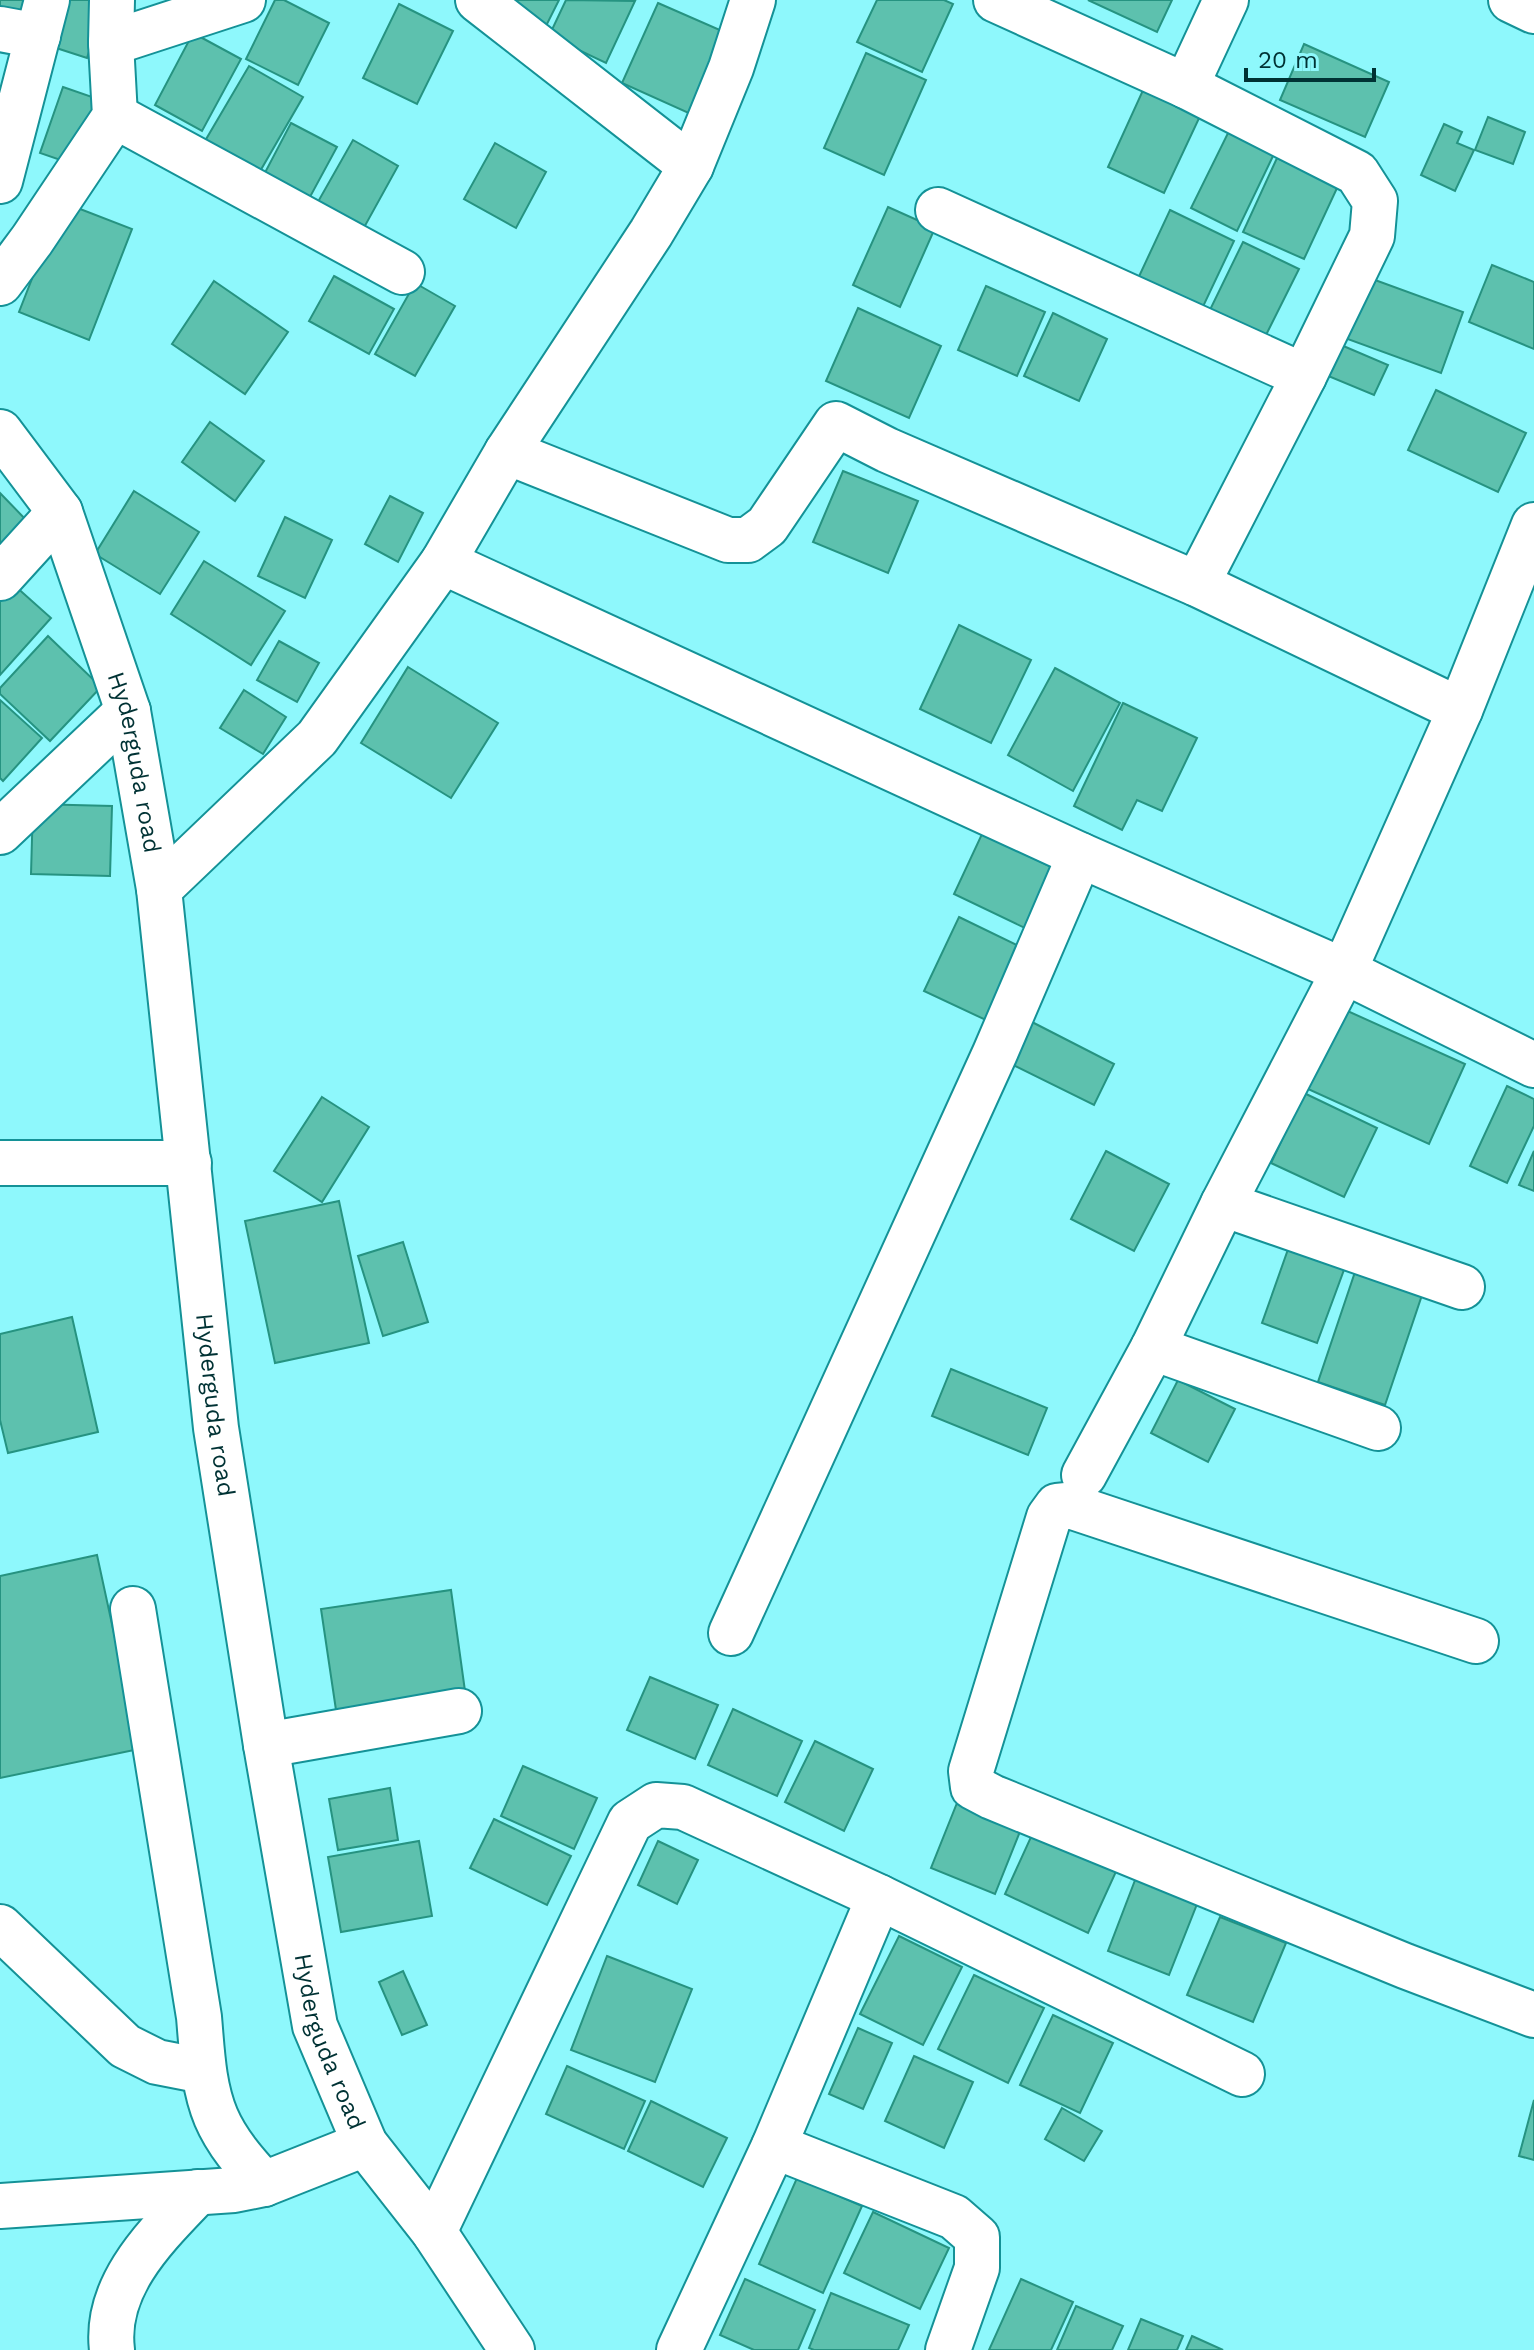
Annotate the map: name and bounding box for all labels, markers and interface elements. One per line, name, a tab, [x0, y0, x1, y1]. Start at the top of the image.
scale bar	[1246, 32, 1374, 82]
text: 20 m	[1258, 46, 1318, 74]
street label: Hyderguda road	[102, 668, 166, 855]
street label: Hyderguda road	[190, 1312, 241, 1499]
street label: Hyderguda road	[289, 1951, 371, 2134]

